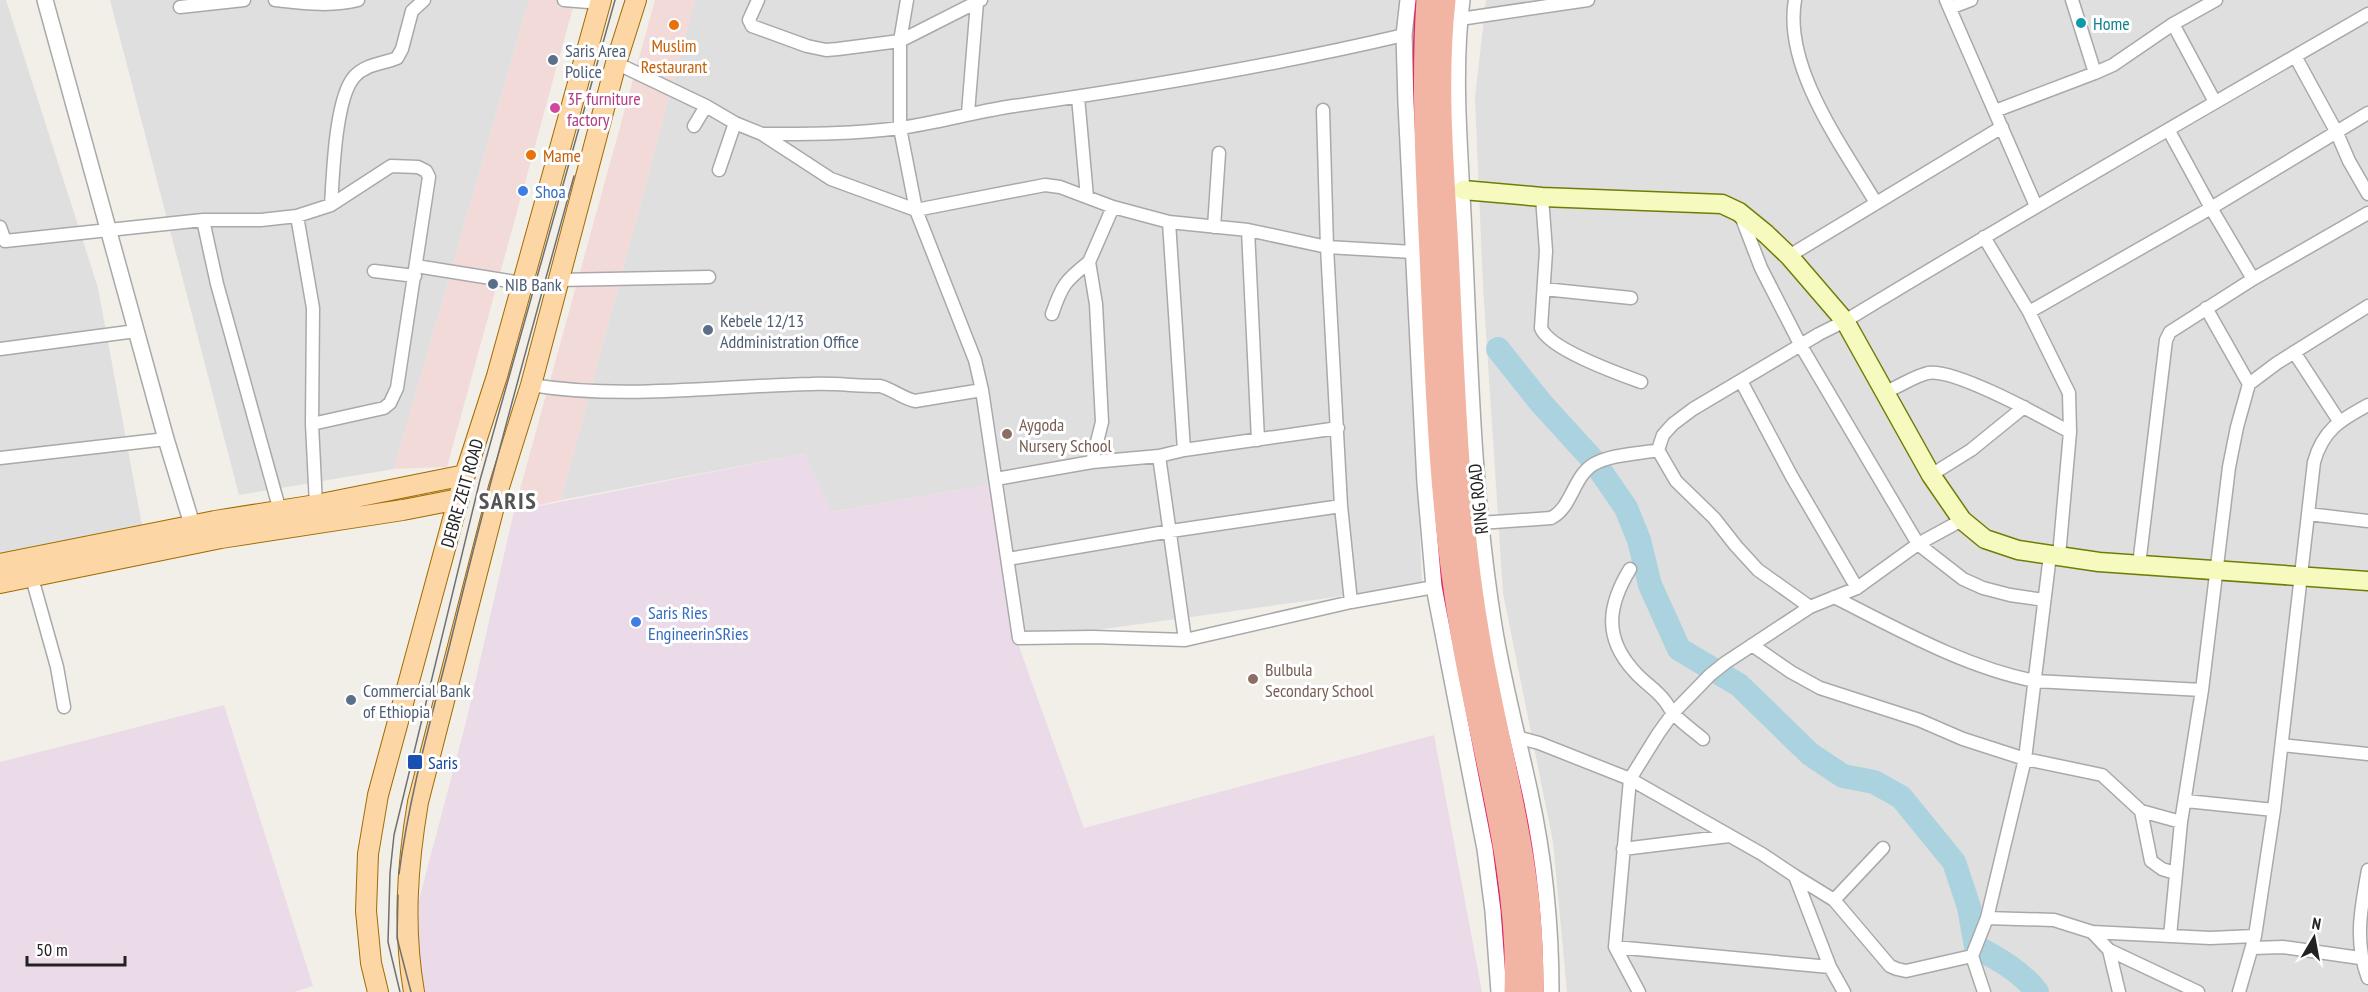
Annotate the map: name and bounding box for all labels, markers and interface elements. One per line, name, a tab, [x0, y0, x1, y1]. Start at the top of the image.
place label: Home	[2093, 12, 2130, 35]
marker: Home	[2074, 16, 2088, 30]
marker: Muslim Restaurant	[667, 18, 681, 32]
place label: Muslim Restaurant	[641, 34, 707, 78]
place label: Saris Area Police	[565, 39, 626, 83]
marker: Saris Area Police	[546, 53, 560, 67]
place label: 3F furniture factory	[567, 87, 641, 131]
marker: 3F furniture factory	[548, 101, 562, 115]
place label: Mame	[543, 144, 581, 167]
marker: Mame	[524, 148, 538, 162]
place label: Shoa	[535, 180, 566, 203]
marker: Shoa	[516, 184, 530, 198]
place label: NIB Bank	[505, 273, 562, 296]
marker: NIB Bank	[486, 277, 500, 291]
place label: Kebele 12/13 Addministration Office	[720, 309, 859, 353]
marker: Kebele 12/13 Addministration Office	[701, 323, 715, 337]
place label: Aygoda Nursery School	[1019, 413, 1113, 457]
marker: Aygoda Nursery School	[1000, 427, 1014, 441]
street label: DEBRE ZEIT ROAD	[435, 436, 489, 550]
street label: RING ROAD	[1463, 463, 1493, 535]
district label: SARIS	[479, 485, 537, 516]
place label: Saris Ries EngineerinSRies	[648, 601, 748, 645]
marker: Saris Ries EngineerinSRies	[629, 615, 643, 629]
place label: Bulbula Secondary School	[1265, 658, 1374, 702]
marker: Bulbula Secondary School	[1246, 672, 1260, 686]
place label: Commercial Bank of Ethiopia	[363, 679, 470, 723]
marker: Commercial Bank of Ethiopia	[344, 693, 358, 707]
place label: Saris	[428, 751, 458, 774]
marker: Saris	[406, 753, 424, 771]
north arrow	[2284, 908, 2344, 968]
text: N	[2311, 913, 2323, 934]
scale bar	[27, 929, 124, 967]
text: 50 m	[36, 938, 68, 961]

